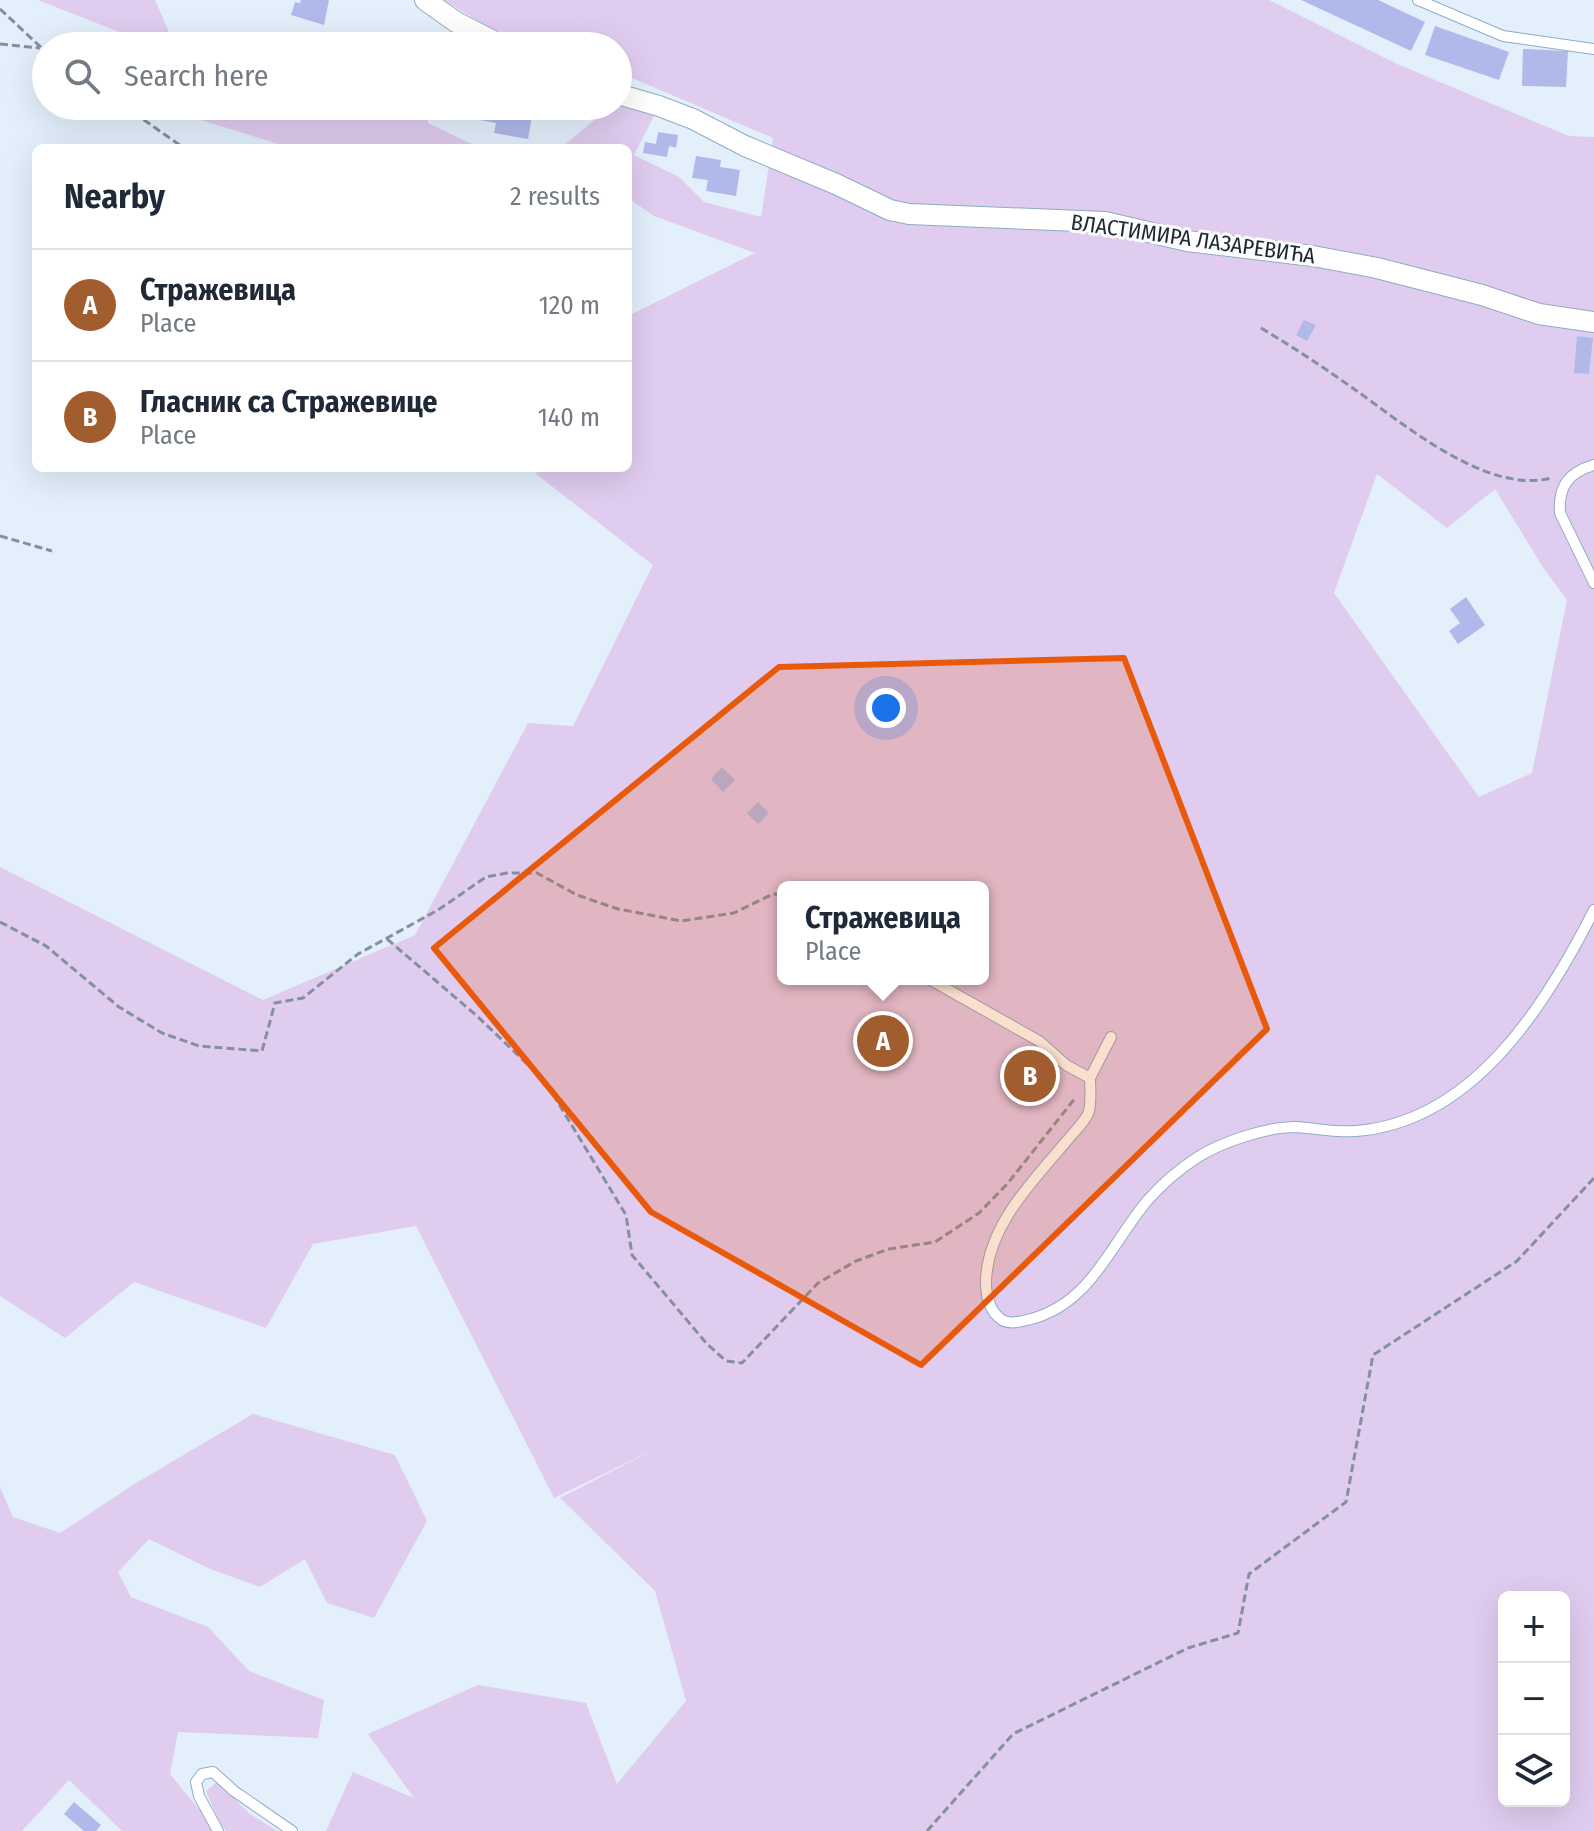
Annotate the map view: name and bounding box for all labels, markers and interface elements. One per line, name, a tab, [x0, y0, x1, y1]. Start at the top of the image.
search box	[32, 32, 632, 120]
icon: search	[60, 54, 104, 98]
text: Search here	[124, 58, 269, 94]
text: Nearby	[64, 176, 165, 217]
text: 2 results	[510, 181, 600, 212]
street label: ВЛАСТИМИРА ЛАЗАРЕВИЋА	[1069, 208, 1317, 270]
text: Стражевица	[140, 272, 296, 308]
text: A	[83, 290, 97, 321]
text: 120 m	[539, 290, 600, 321]
text: Place	[140, 308, 196, 339]
text: Гласник са Стражевице	[140, 384, 437, 420]
text: B	[83, 402, 97, 433]
text: 140 m	[538, 402, 600, 433]
text: Place	[140, 420, 196, 451]
your location	[866, 688, 906, 728]
popup	[777, 881, 989, 985]
text: Стражевица	[805, 900, 961, 936]
text: Place	[805, 936, 861, 967]
pin: A	[857, 1011, 909, 1071]
pin: B	[1004, 1046, 1056, 1106]
map controls	[1498, 1591, 1570, 1807]
button: +	[1498, 1591, 1570, 1663]
button: −	[1498, 1663, 1570, 1735]
button: layers	[1498, 1735, 1570, 1807]

